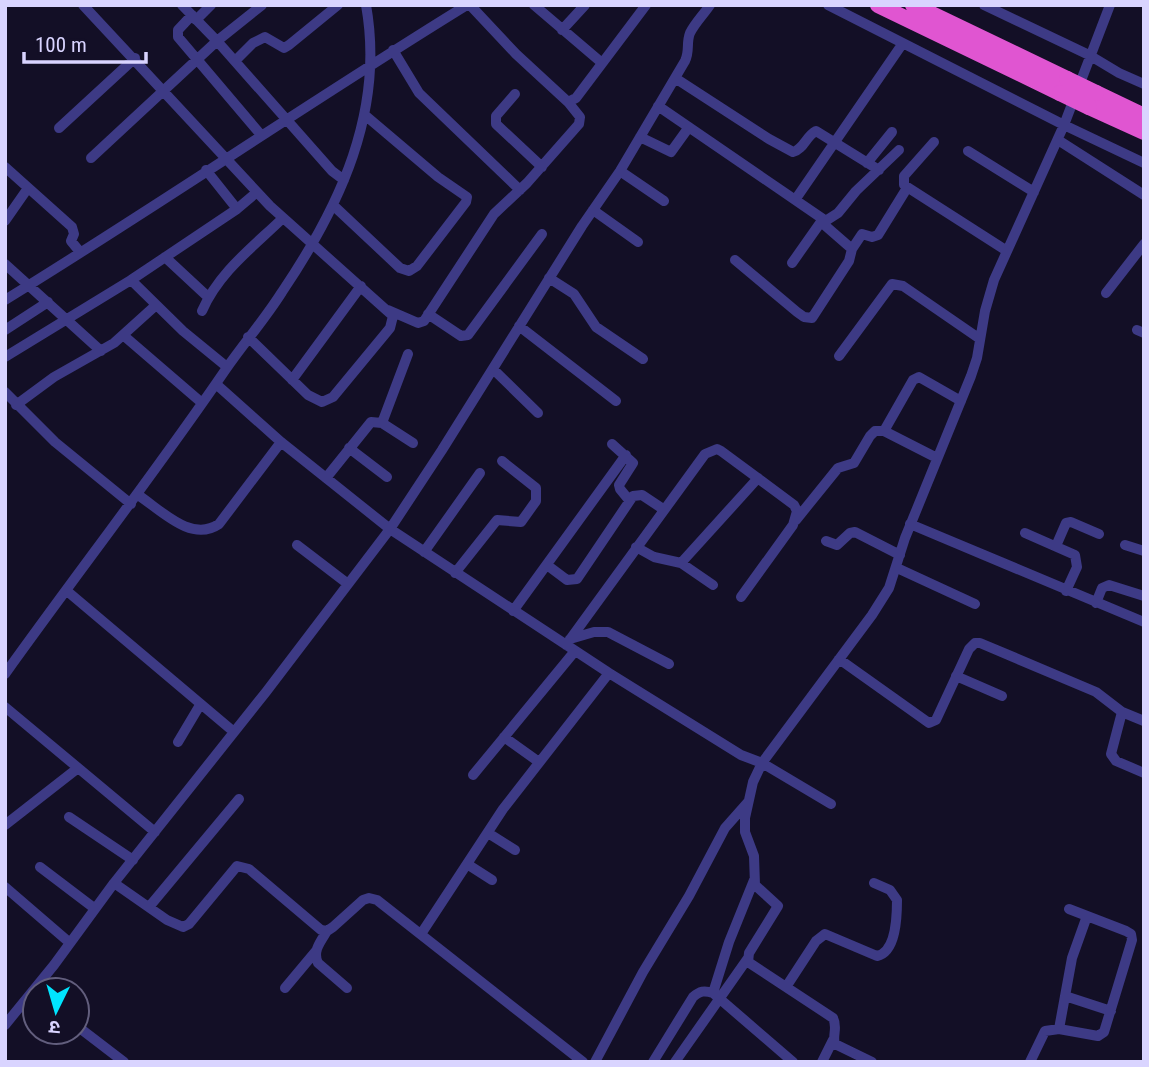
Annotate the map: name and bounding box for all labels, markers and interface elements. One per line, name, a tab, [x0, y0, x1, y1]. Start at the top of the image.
scale bar	[24, 21, 147, 65]
text: 100 m	[35, 33, 87, 57]
north arrow	[21, 976, 91, 1046]
text: उ	[47, 1015, 61, 1039]

